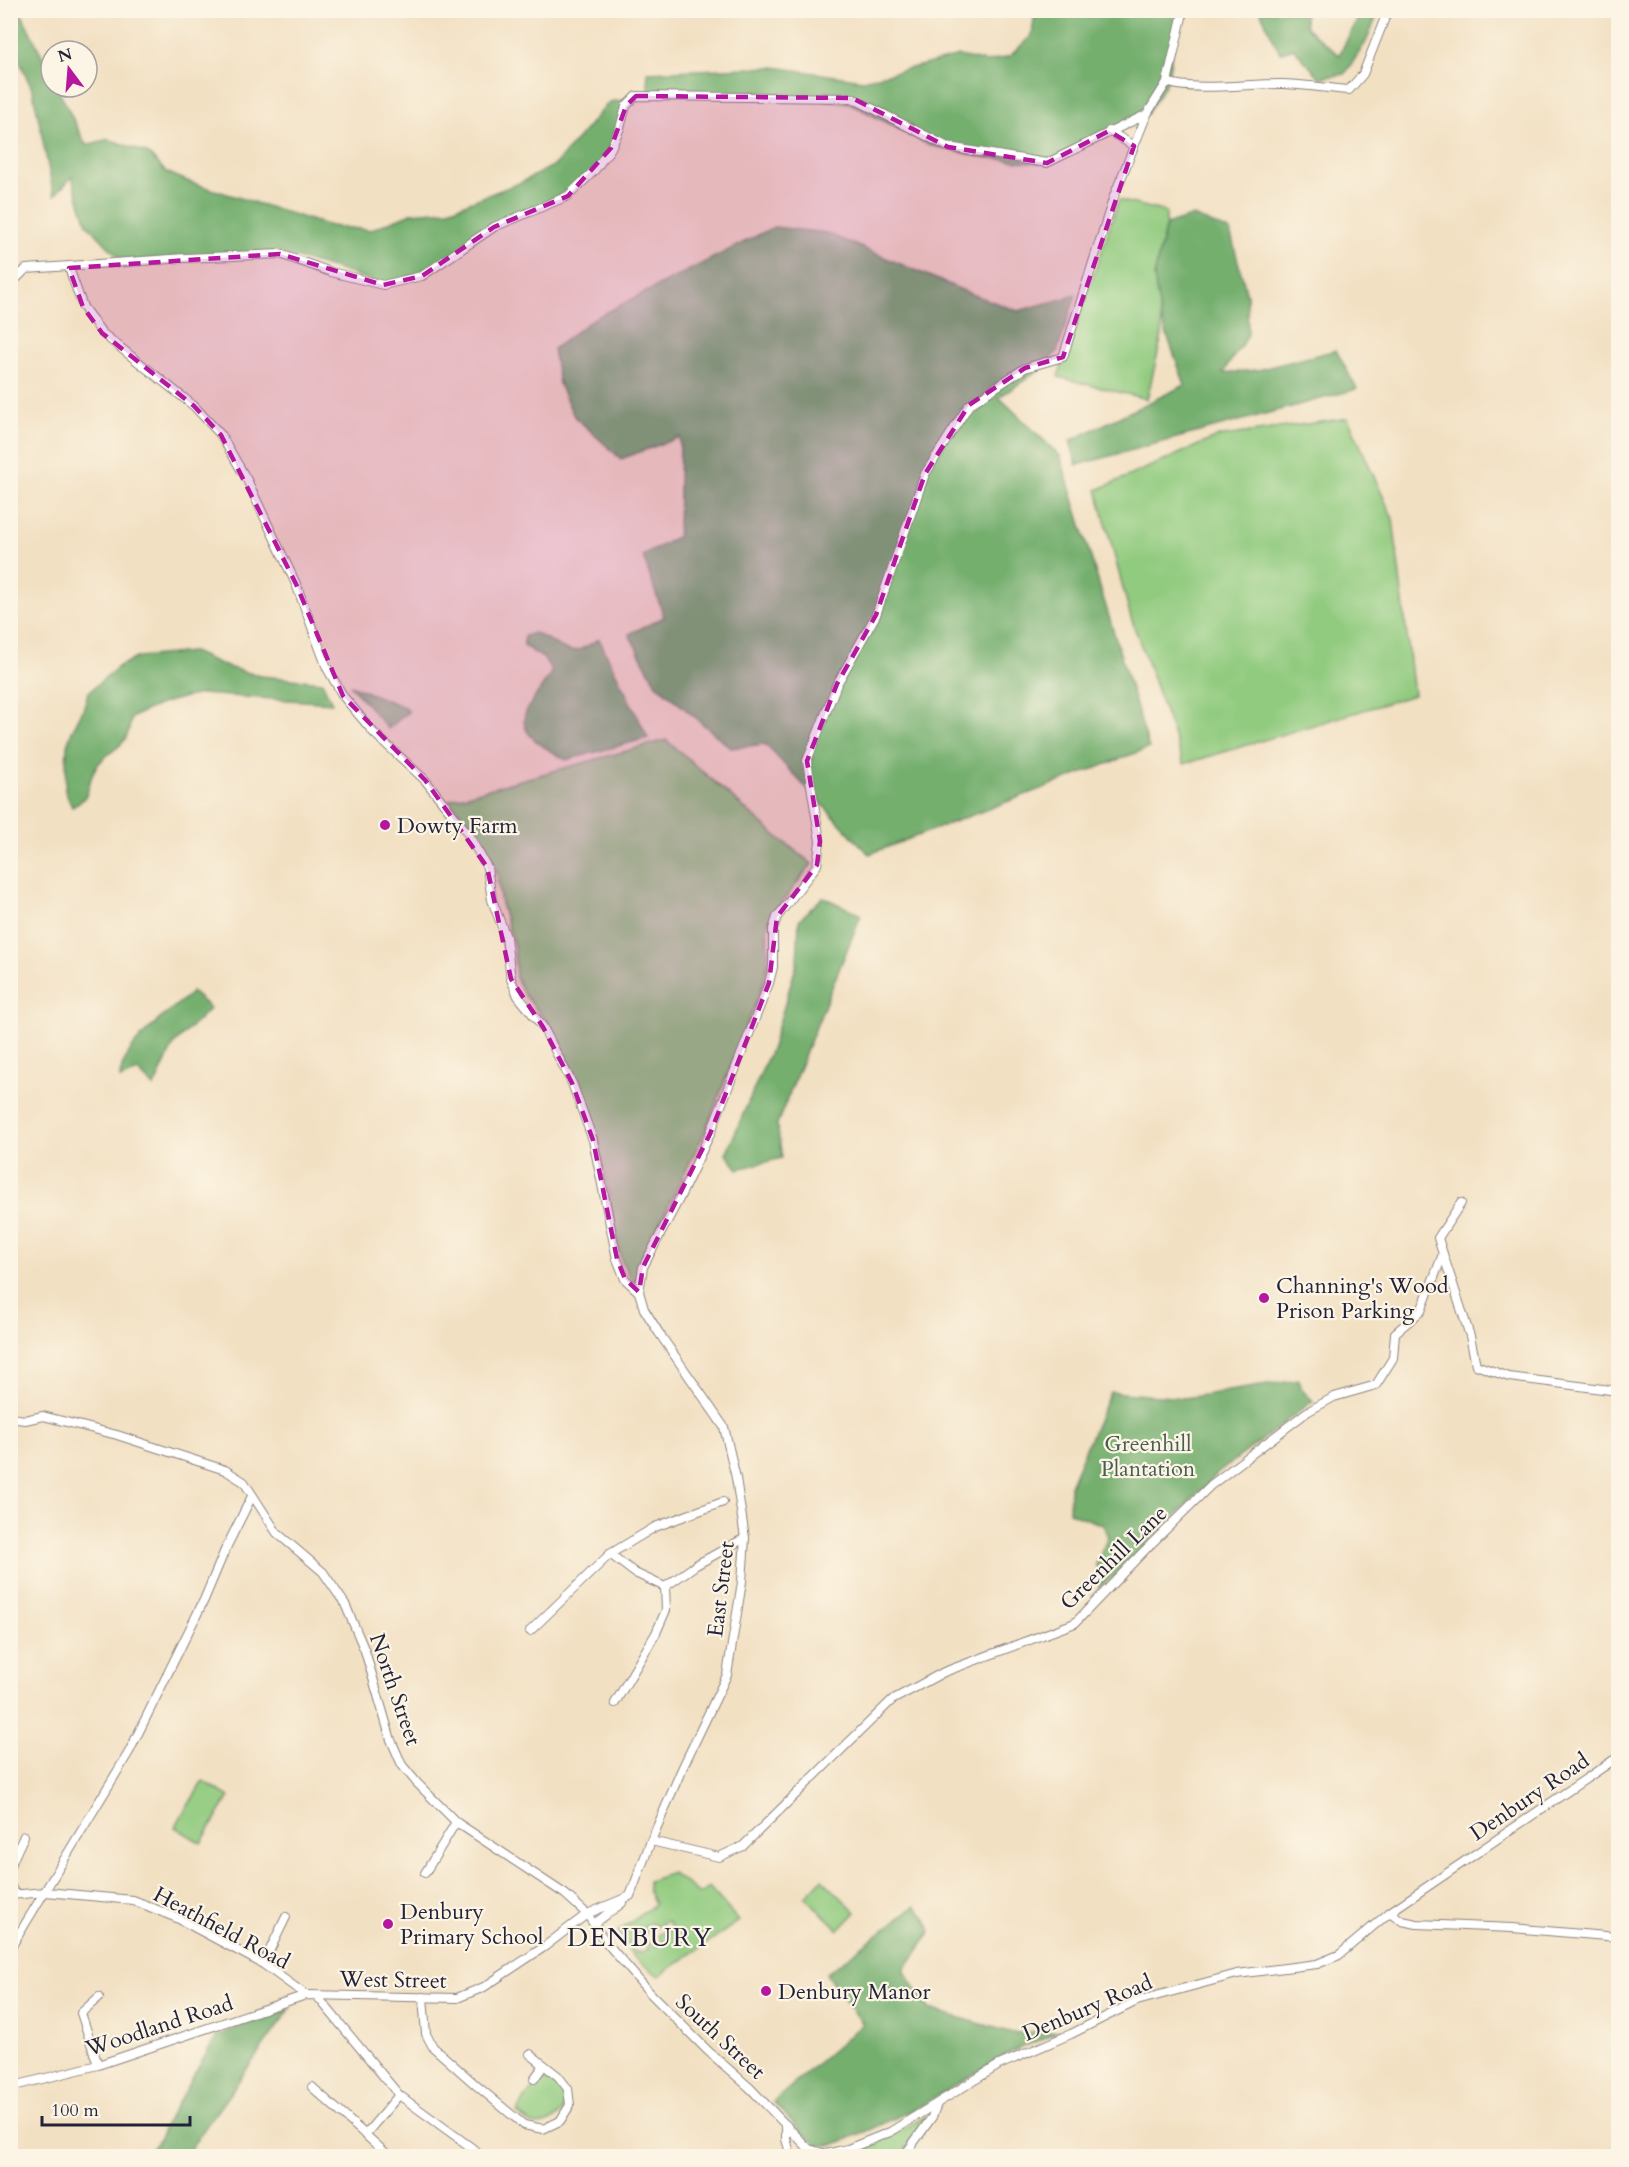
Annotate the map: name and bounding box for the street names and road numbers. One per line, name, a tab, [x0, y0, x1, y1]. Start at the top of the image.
street label: Greenhill Lane	[1053, 1499, 1174, 1617]
street label: East Street	[700, 1539, 742, 1639]
street label: North Street	[362, 1629, 428, 1749]
street label: Denbury Road	[1464, 1746, 1595, 1848]
street label: Heathfield Road	[148, 1879, 295, 1977]
street label: West Street	[338, 1964, 447, 1996]
street label: Denbury Road	[1018, 1967, 1157, 2049]
street label: South Street	[669, 1987, 772, 2086]
street label: Woodland Road	[81, 1988, 237, 2064]

